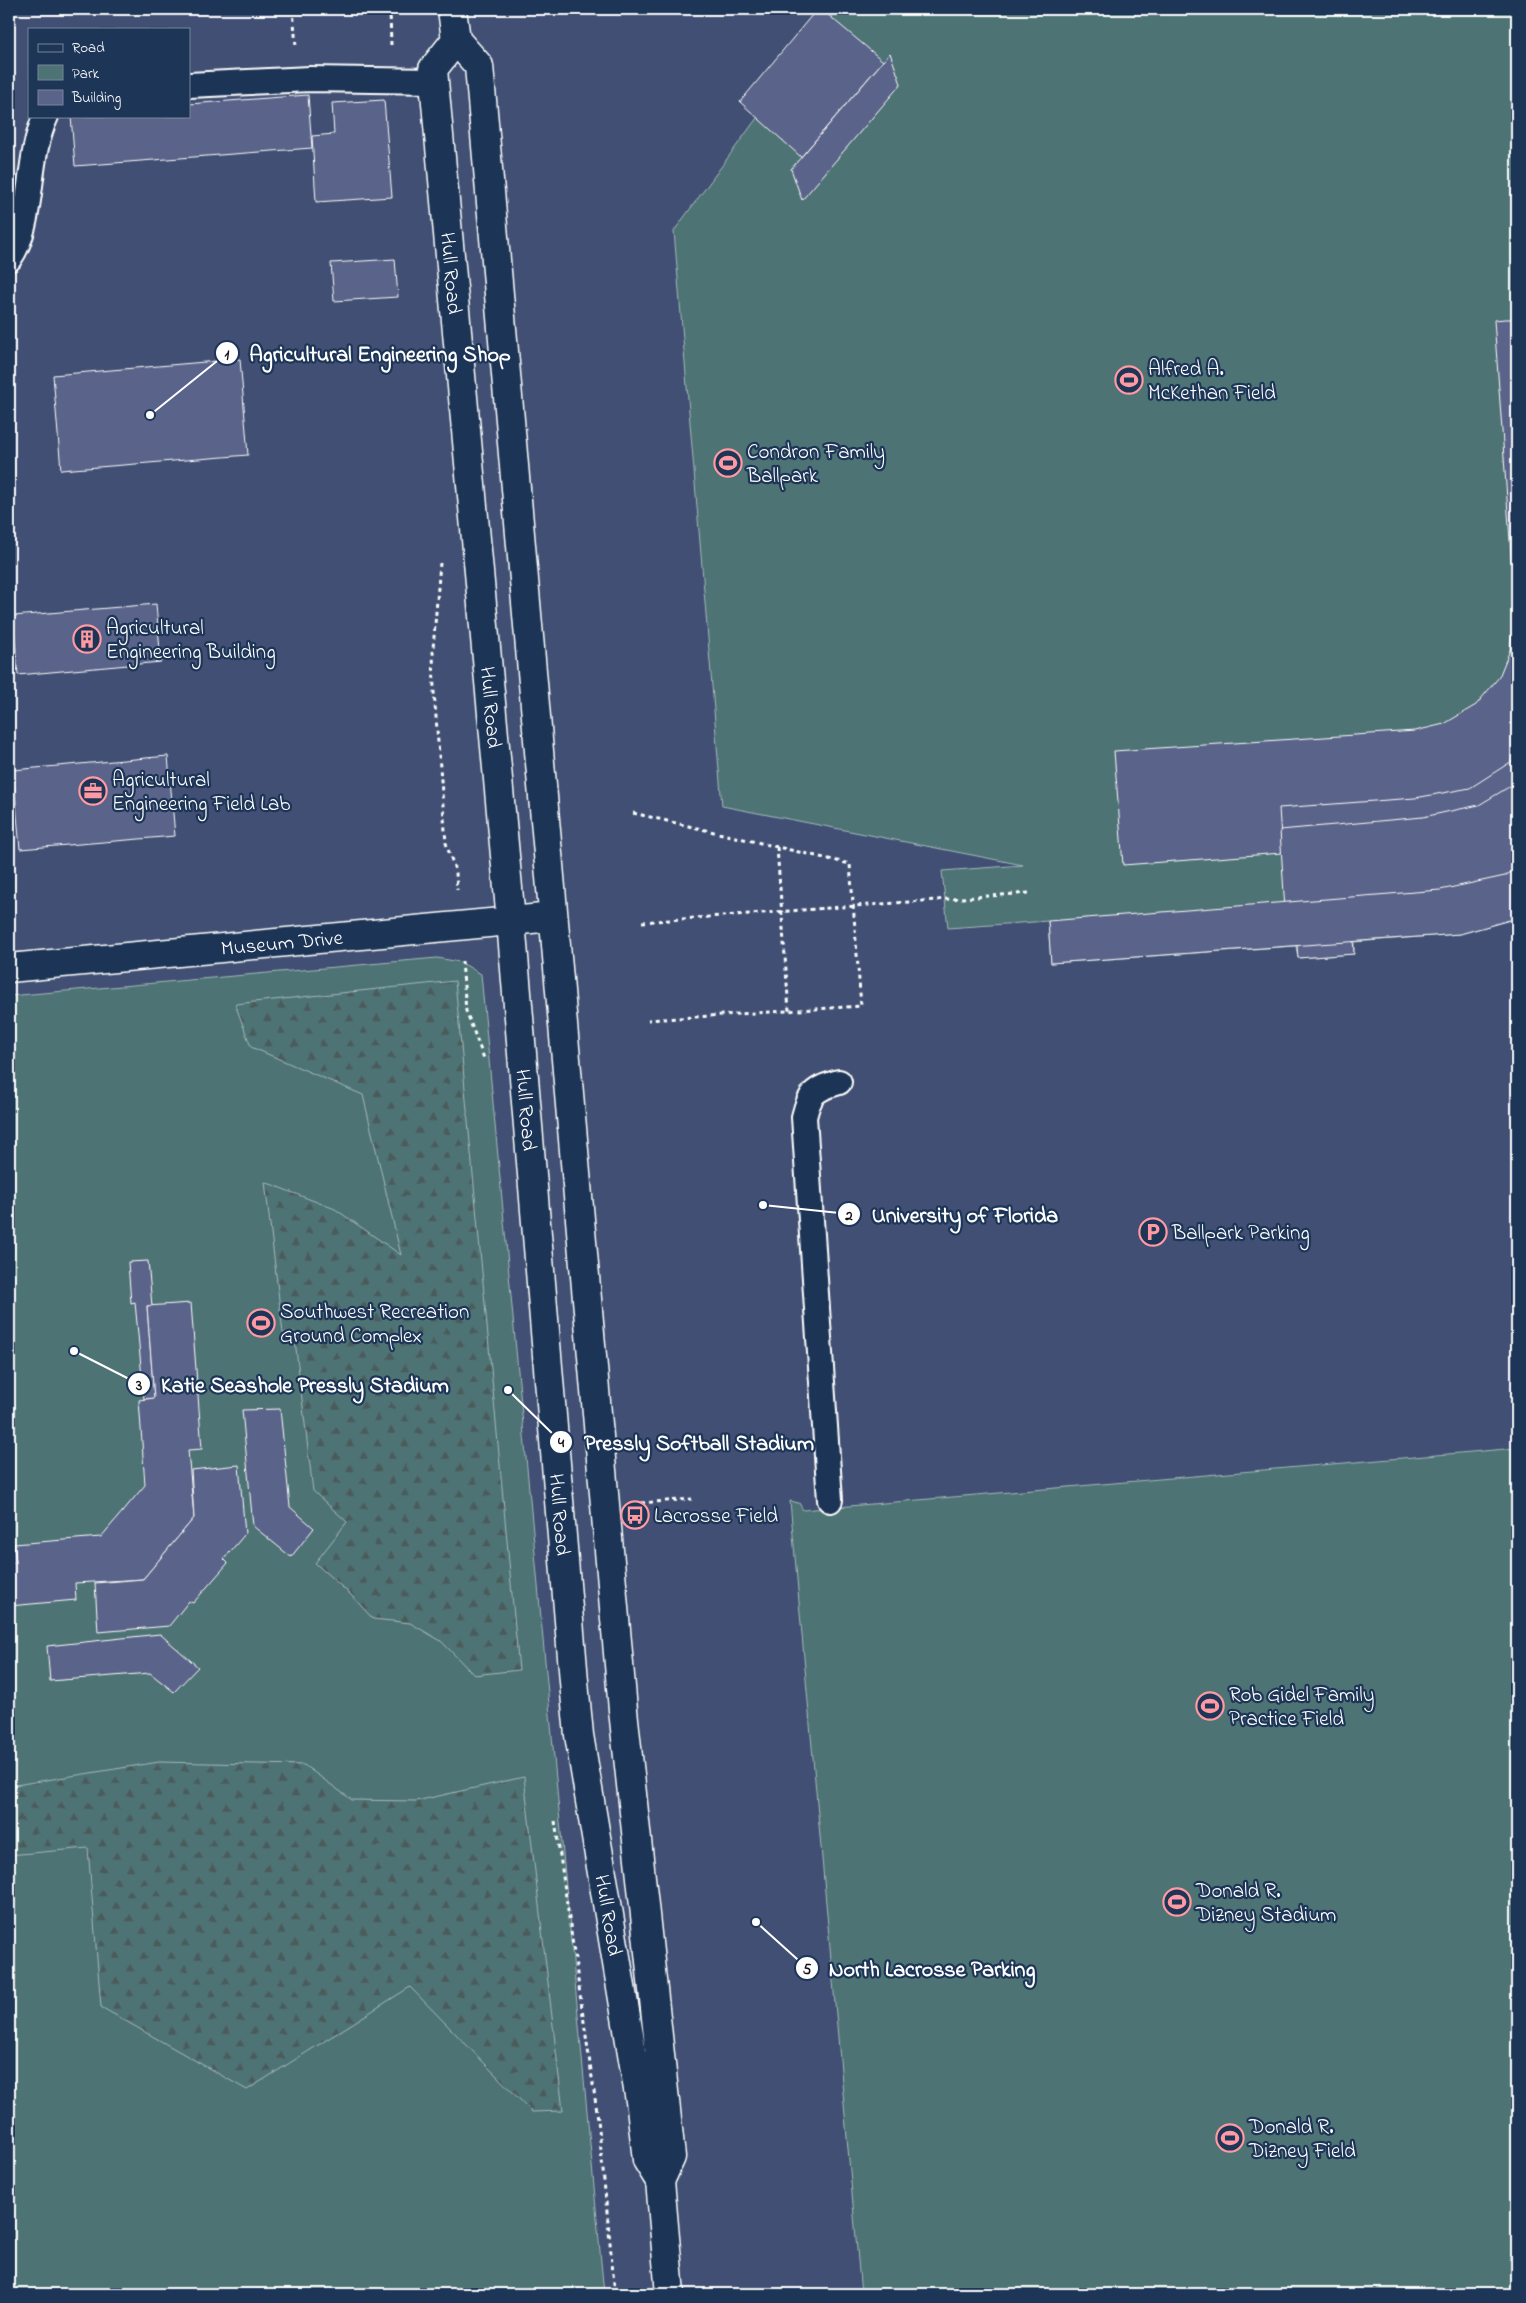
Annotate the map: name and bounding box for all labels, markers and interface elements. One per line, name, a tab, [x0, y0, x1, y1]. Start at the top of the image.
legend	[28, 28, 190, 118]
text: Road	[72, 37, 105, 59]
text: Park	[72, 63, 100, 85]
text: Building	[71, 87, 121, 110]
street label: Hull Road	[431, 231, 468, 316]
callout: Agricultural Engineering Shop	[214, 335, 521, 372]
text: Agricultural Engineering Shop	[249, 340, 511, 373]
text: 1	[225, 344, 230, 366]
place label: Alfred A. McKethan Field	[1148, 355, 1276, 409]
sports icon: Alfred A. McKethan Field	[1114, 365, 1144, 395]
place label: Condron Family Ballpark	[746, 438, 885, 492]
sports icon: Condron Family Ballpark	[713, 448, 743, 478]
place label: Agricultural Engineering Building	[106, 614, 276, 670]
building icon: Agricultural Engineering Building	[72, 624, 102, 654]
street label: Hull Road	[471, 665, 508, 750]
place label: Agricultural Engineering Field Lab	[112, 766, 290, 822]
office icon: Agricultural Engineering Field Lab	[78, 776, 108, 806]
street label: Museum Drive	[220, 924, 345, 965]
street label: Hull Road	[506, 1068, 543, 1152]
callout: University of Florida	[837, 1196, 1068, 1233]
text: University of Florida	[872, 1201, 1058, 1234]
text: 2	[844, 1205, 853, 1227]
parking icon: Ballpark Parking	[1138, 1217, 1168, 1247]
place label: Ballpark Parking	[1171, 1219, 1310, 1251]
place label: Southwest Recreation Ground Complex	[280, 1298, 469, 1352]
sports icon: Southwest Recreation Ground Complex	[246, 1308, 276, 1338]
callout: Katie Seashole Pressly Stadium	[126, 1366, 459, 1403]
text: Katie Seashole Pressly Stadium	[161, 1371, 449, 1404]
text: 3	[135, 1375, 142, 1397]
callout: Pressly Softball Stadium	[549, 1423, 824, 1460]
text: Pressly Softball Stadium	[584, 1429, 814, 1462]
text: 4	[557, 1432, 565, 1454]
street label: Hull Road	[540, 1472, 577, 1557]
bus stop icon: Lacrosse Field	[620, 1500, 650, 1530]
place label: Lacrosse Field	[654, 1502, 778, 1532]
place label: Rob Gidel Family Practice Field	[1229, 1681, 1374, 1735]
sports icon: Rob Gidel Family Practice Field	[1195, 1691, 1225, 1721]
street label: Hull Road	[585, 1872, 629, 1959]
place label: Donald R. Dizney Stadium	[1195, 1877, 1336, 1933]
sports icon: Donald R. Dizney Stadium	[1162, 1887, 1192, 1917]
callout: North Lacrosse Parking	[794, 1950, 1046, 1987]
text: North Lacrosse Parking	[829, 1955, 1035, 1988]
text: 5	[803, 1959, 812, 1981]
place label: Donald R. Dizney Field	[1248, 2113, 1356, 2169]
sports icon: Donald R. Dizney Field	[1215, 2123, 1245, 2153]

